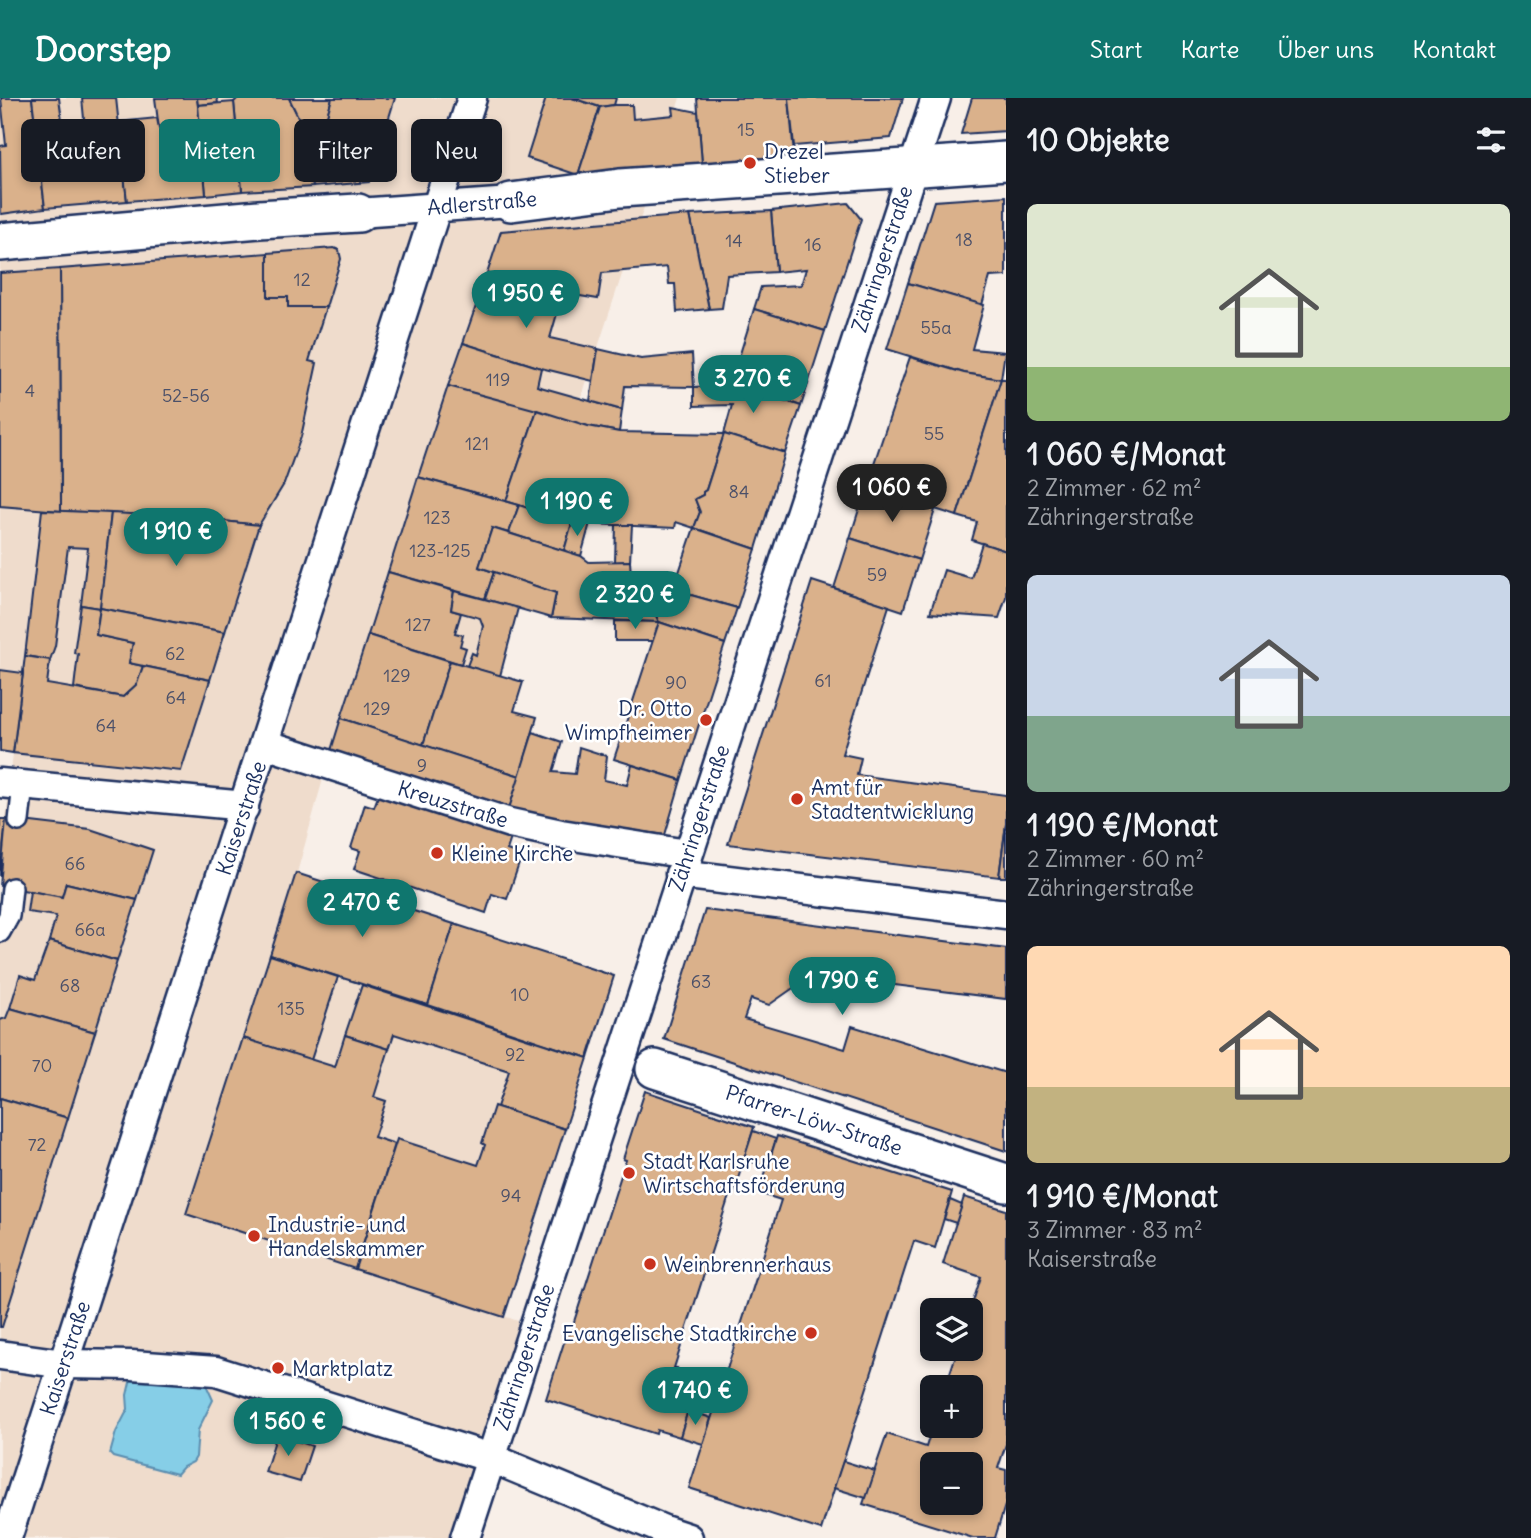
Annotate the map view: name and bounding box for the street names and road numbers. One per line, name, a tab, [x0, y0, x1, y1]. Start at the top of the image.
street label: Zähringerstraße	[846, 182, 918, 336]
street label: Adlerstraße	[426, 185, 538, 221]
street label: Zähringerstraße	[663, 741, 735, 895]
street label: Kaiserstraße	[210, 757, 272, 879]
street label: Kreuzstraße	[394, 774, 512, 834]
street label: Pfarrer-Löw-Straße	[722, 1079, 906, 1161]
street label: Zähringerstraße	[488, 1280, 560, 1434]
street label: Kaiserstraße	[34, 1297, 96, 1419]

